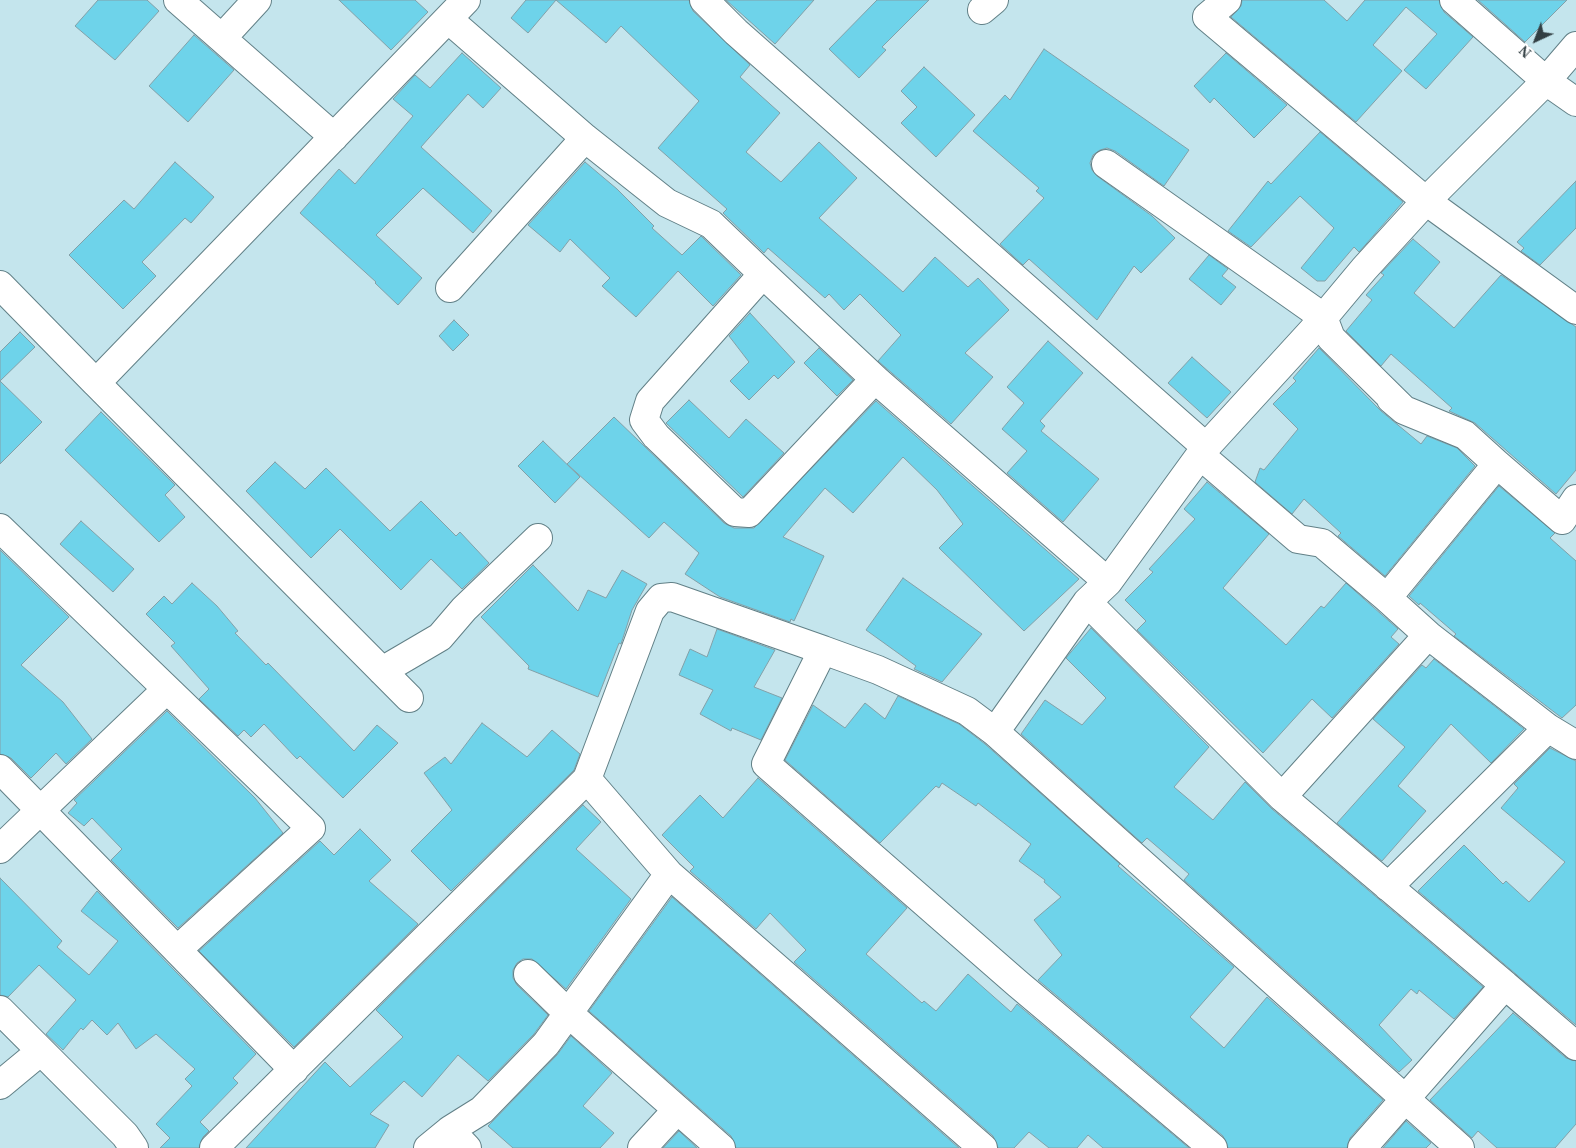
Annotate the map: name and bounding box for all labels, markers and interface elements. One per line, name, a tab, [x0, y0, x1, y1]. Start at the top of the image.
north arrow	[1511, 15, 1561, 65]
text: N	[1517, 42, 1534, 60]

